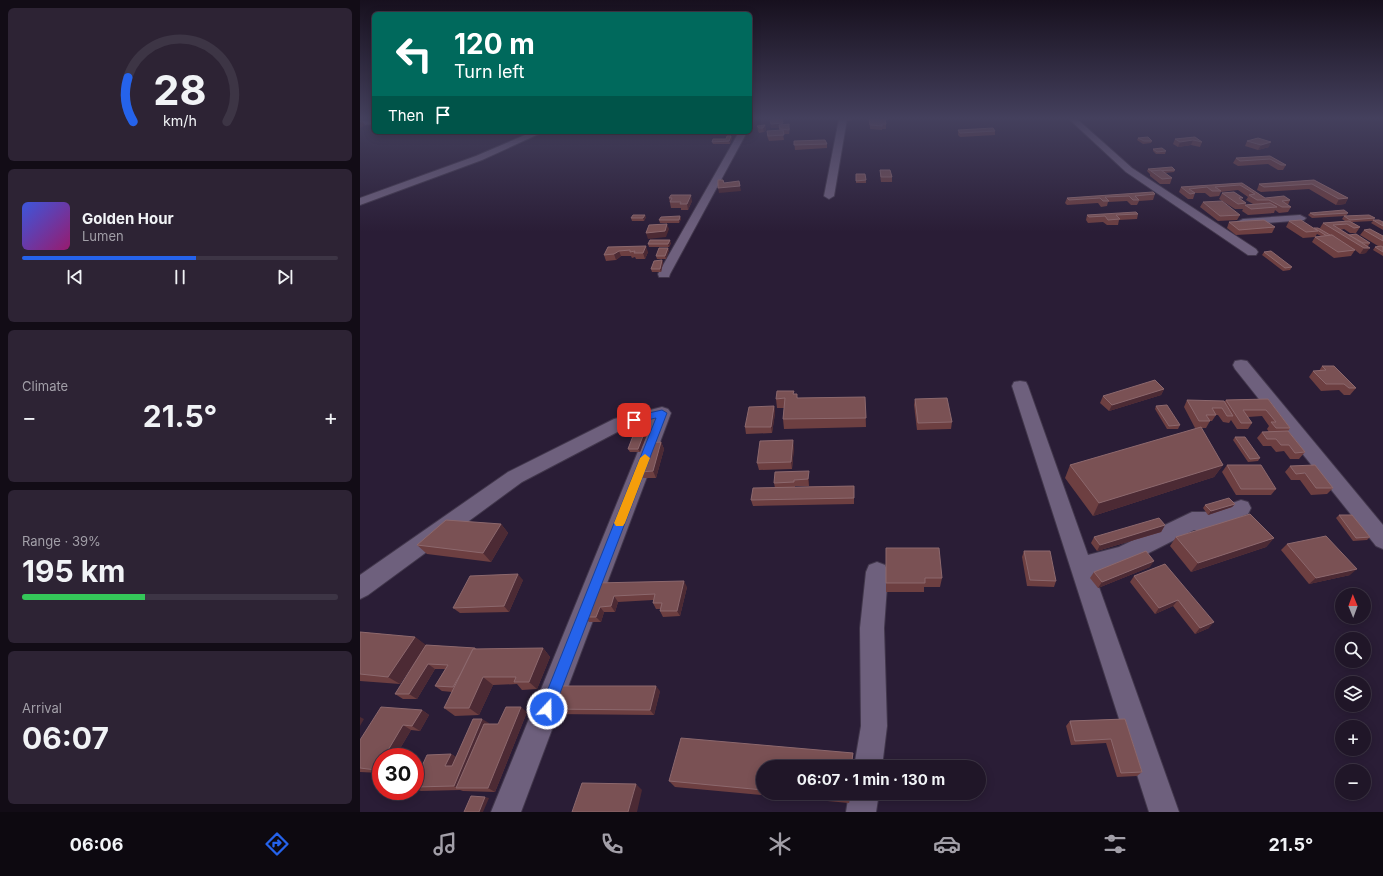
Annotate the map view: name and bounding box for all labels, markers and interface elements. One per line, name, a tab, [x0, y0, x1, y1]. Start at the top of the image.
text: 120 m	[454, 27, 535, 61]
icon: left	[388, 28, 440, 80]
text: Turn left	[454, 61, 524, 82]
text: 28	[153, 65, 207, 115]
icon: arrive	[432, 104, 454, 126]
text: Then	[388, 106, 424, 125]
text: km/h	[163, 112, 197, 129]
text: Golden Hour	[82, 209, 174, 228]
text: Lumen	[82, 228, 124, 244]
icon: previous	[64, 266, 86, 288]
icon: pause	[169, 266, 191, 288]
icon: next	[274, 266, 296, 288]
text: Climate	[22, 378, 68, 394]
text: 21.5°	[143, 398, 217, 434]
pin	[617, 403, 651, 437]
text: −	[22, 404, 37, 430]
text: +	[323, 404, 338, 430]
icon: arrive	[623, 409, 645, 431]
text: Range · 39%	[22, 533, 101, 549]
text: 195 km	[22, 553, 125, 589]
north arrow	[1335, 588, 1371, 624]
map controls	[1335, 588, 1371, 800]
button: search	[1335, 632, 1371, 668]
button: layers	[1335, 676, 1371, 712]
position arrow	[526, 688, 568, 730]
text: Arrival	[22, 700, 62, 716]
text: 06:07	[22, 720, 109, 756]
button: +	[1335, 720, 1371, 756]
speed limit sign: 30	[372, 748, 424, 800]
button: −	[1335, 764, 1371, 800]
text: 06:07 · 1 min · 130 m	[797, 770, 945, 789]
icon: directions	[263, 830, 291, 858]
icon: music	[431, 830, 459, 858]
icon: phone	[598, 830, 626, 858]
icon: climate	[766, 830, 794, 858]
icon: car	[933, 830, 961, 858]
icon: filters	[1101, 830, 1129, 858]
text: 06:06	[70, 834, 123, 855]
text: 21.5°	[1269, 834, 1313, 855]

